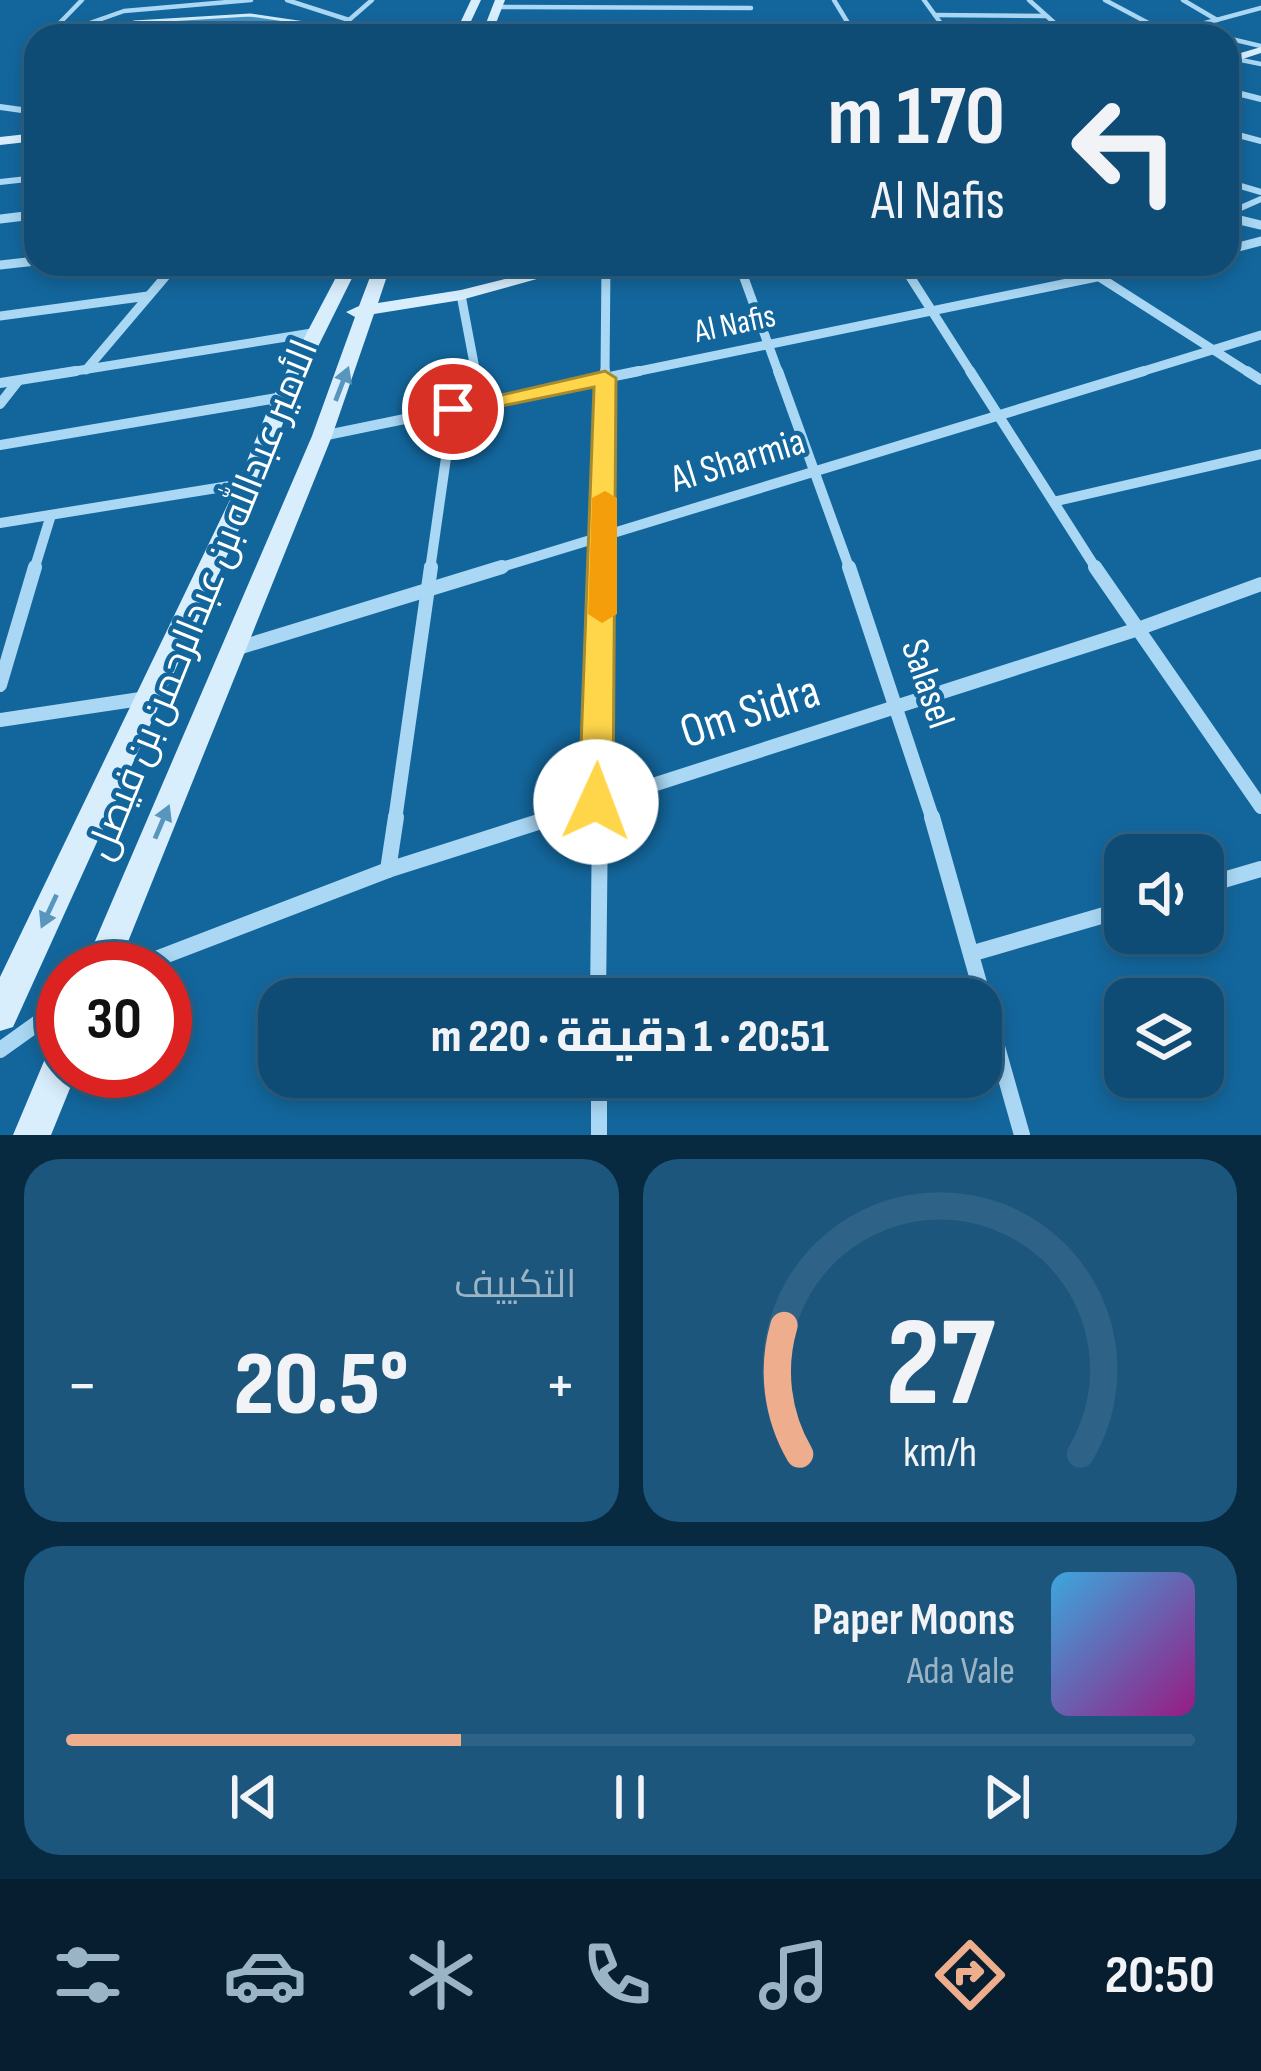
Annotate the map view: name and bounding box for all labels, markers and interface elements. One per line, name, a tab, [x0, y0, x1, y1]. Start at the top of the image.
text: 170 m	[828, 67, 1005, 168]
icon: left	[1047, 72, 1203, 228]
text: Al Nafis	[871, 169, 1005, 234]
street label: Al Nafis	[690, 296, 779, 352]
street label: الأمير عبدالله بن عبدالرحمن بن فيصل	[73, 332, 329, 867]
pin	[402, 358, 504, 460]
one-way arrow	[333, 366, 352, 402]
icon: arrive	[420, 376, 486, 442]
street label: Al Sharmia	[664, 418, 811, 504]
street label: Salasel	[890, 633, 964, 735]
street label: Om Sidra	[673, 663, 827, 761]
position arrow	[533, 739, 659, 865]
one-way arrow	[152, 805, 172, 840]
map controls	[1104, 834, 1224, 1098]
button: sound	[1104, 834, 1224, 954]
one-way arrow	[39, 894, 59, 929]
speed limit sign: 30	[36, 942, 192, 1098]
button: layers	[1104, 978, 1224, 1098]
text: 20:51 · 1 دقيقة · 220 m	[431, 1010, 829, 1065]
text: التكييف	[454, 1262, 577, 1309]
text: 27	[885, 1291, 995, 1440]
text: 20.5°	[234, 1332, 409, 1440]
text: −	[66, 1347, 98, 1426]
text: +	[544, 1347, 577, 1426]
text: km/h	[903, 1426, 977, 1478]
text: Paper Moons	[812, 1593, 1015, 1648]
text: Ada Vale	[907, 1648, 1015, 1695]
icon: previous	[221, 1764, 287, 1830]
icon: pause	[597, 1764, 663, 1830]
icon: next	[974, 1764, 1040, 1830]
icon: filters	[46, 1933, 130, 2017]
icon: car	[223, 1933, 307, 2017]
icon: climate	[399, 1933, 483, 2017]
icon: phone	[575, 1933, 659, 2017]
icon: music	[752, 1933, 836, 2017]
icon: directions	[928, 1933, 1012, 2017]
text: 20:50	[1105, 1943, 1215, 2008]

